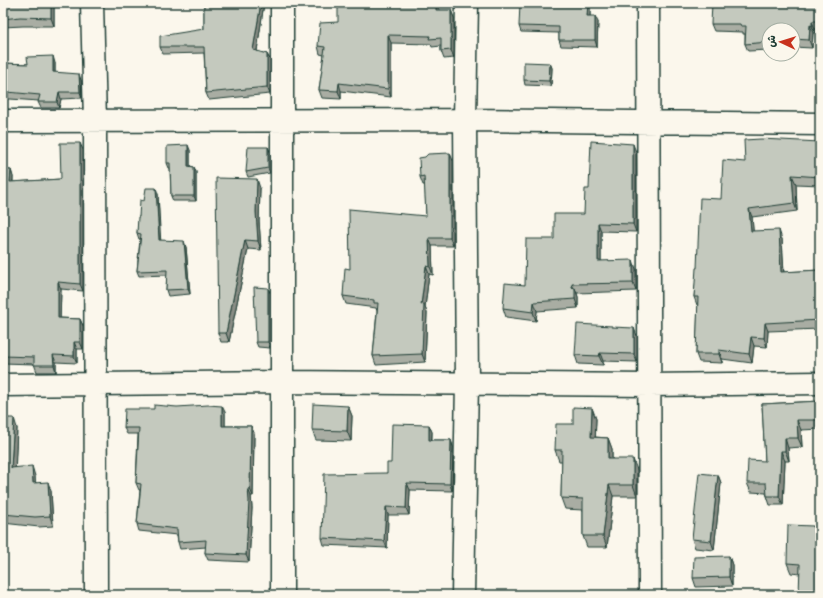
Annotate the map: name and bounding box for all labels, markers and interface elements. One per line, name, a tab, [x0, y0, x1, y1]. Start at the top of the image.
north arrow	[761, 22, 801, 62]
text: ش	[763, 35, 778, 48]

